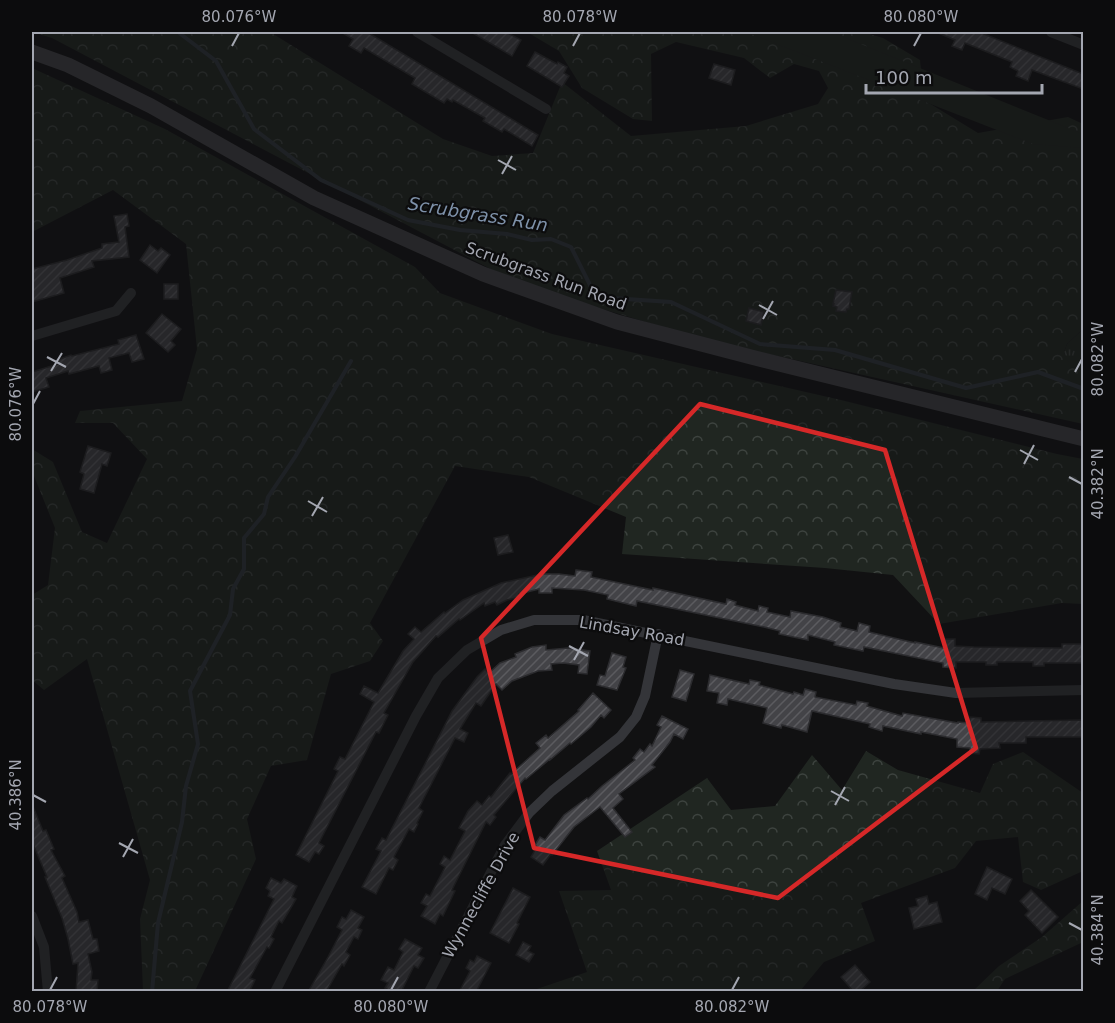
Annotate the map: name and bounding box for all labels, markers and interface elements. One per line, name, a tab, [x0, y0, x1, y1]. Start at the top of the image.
text: 80.076°W	[202, 8, 277, 26]
text: 80.078°W	[543, 8, 618, 26]
text: 80.080°W	[884, 8, 959, 26]
scale bar	[866, 57, 1042, 95]
text: 100 m	[875, 67, 933, 88]
water label: Scrubgrass Run	[407, 193, 549, 235]
street label: Scrubgrass Run Road	[463, 238, 629, 314]
text: 80.082°W	[1089, 321, 1107, 396]
text: 80.076°W	[7, 366, 25, 441]
text: 40.382°N	[1089, 448, 1107, 520]
street label: Lindsay Road	[578, 612, 686, 650]
text: 40.386°N	[7, 759, 25, 831]
street label: Wynnecliffe Drive	[438, 829, 524, 961]
text: 40.384°N	[1089, 894, 1107, 966]
text: 80.078°W	[13, 998, 88, 1016]
text: 80.080°W	[354, 998, 429, 1016]
text: 80.082°W	[695, 998, 770, 1016]

